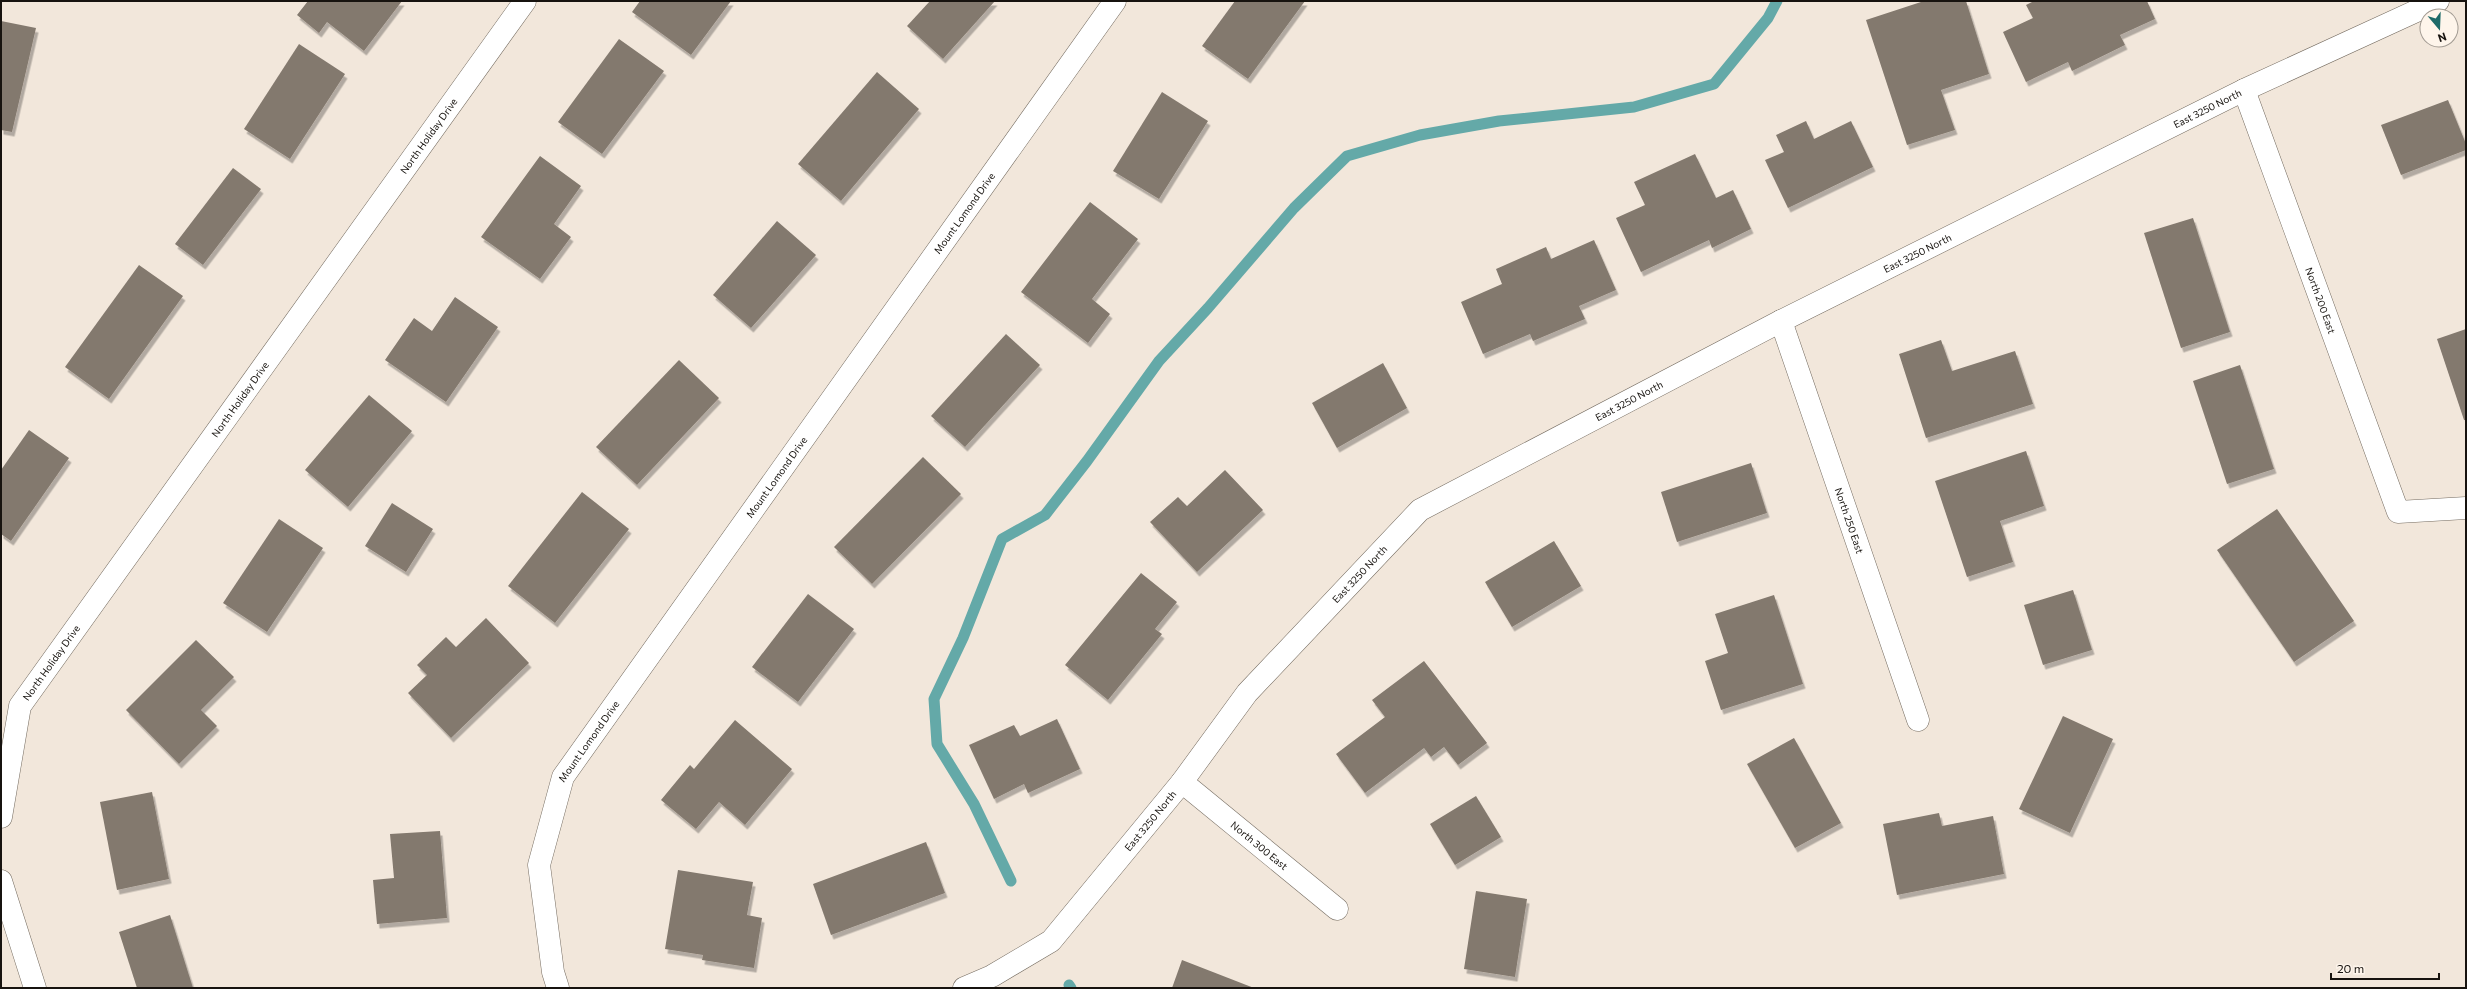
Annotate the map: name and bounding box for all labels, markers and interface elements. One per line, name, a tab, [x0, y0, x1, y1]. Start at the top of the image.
north arrow	[2419, 8, 2459, 48]
text: N	[2436, 30, 2448, 45]
street label: East 3250 North	[2171, 86, 2243, 130]
street label: North Holiday Drive	[397, 96, 460, 176]
street label: Mount Lomond Drive	[931, 170, 997, 256]
street label: East 3250 North	[1881, 231, 1953, 275]
street label: North 200 East	[2303, 266, 2338, 335]
street label: North Holiday Drive	[209, 359, 271, 439]
street label: East 3250 North	[1593, 378, 1665, 423]
street label: Mount Lomond Drive	[743, 434, 809, 520]
street label: North 250 East	[1833, 486, 1866, 555]
street label: East 3250 North	[1330, 543, 1389, 605]
street label: North Holiday Drive	[20, 622, 82, 703]
street label: Mount Lomond Drive	[556, 698, 622, 784]
street label: East 3250 North	[1122, 788, 1178, 853]
street label: North 300 East	[1229, 819, 1290, 872]
scale bar	[2331, 955, 2439, 981]
text: 20 m	[2337, 961, 2364, 975]

